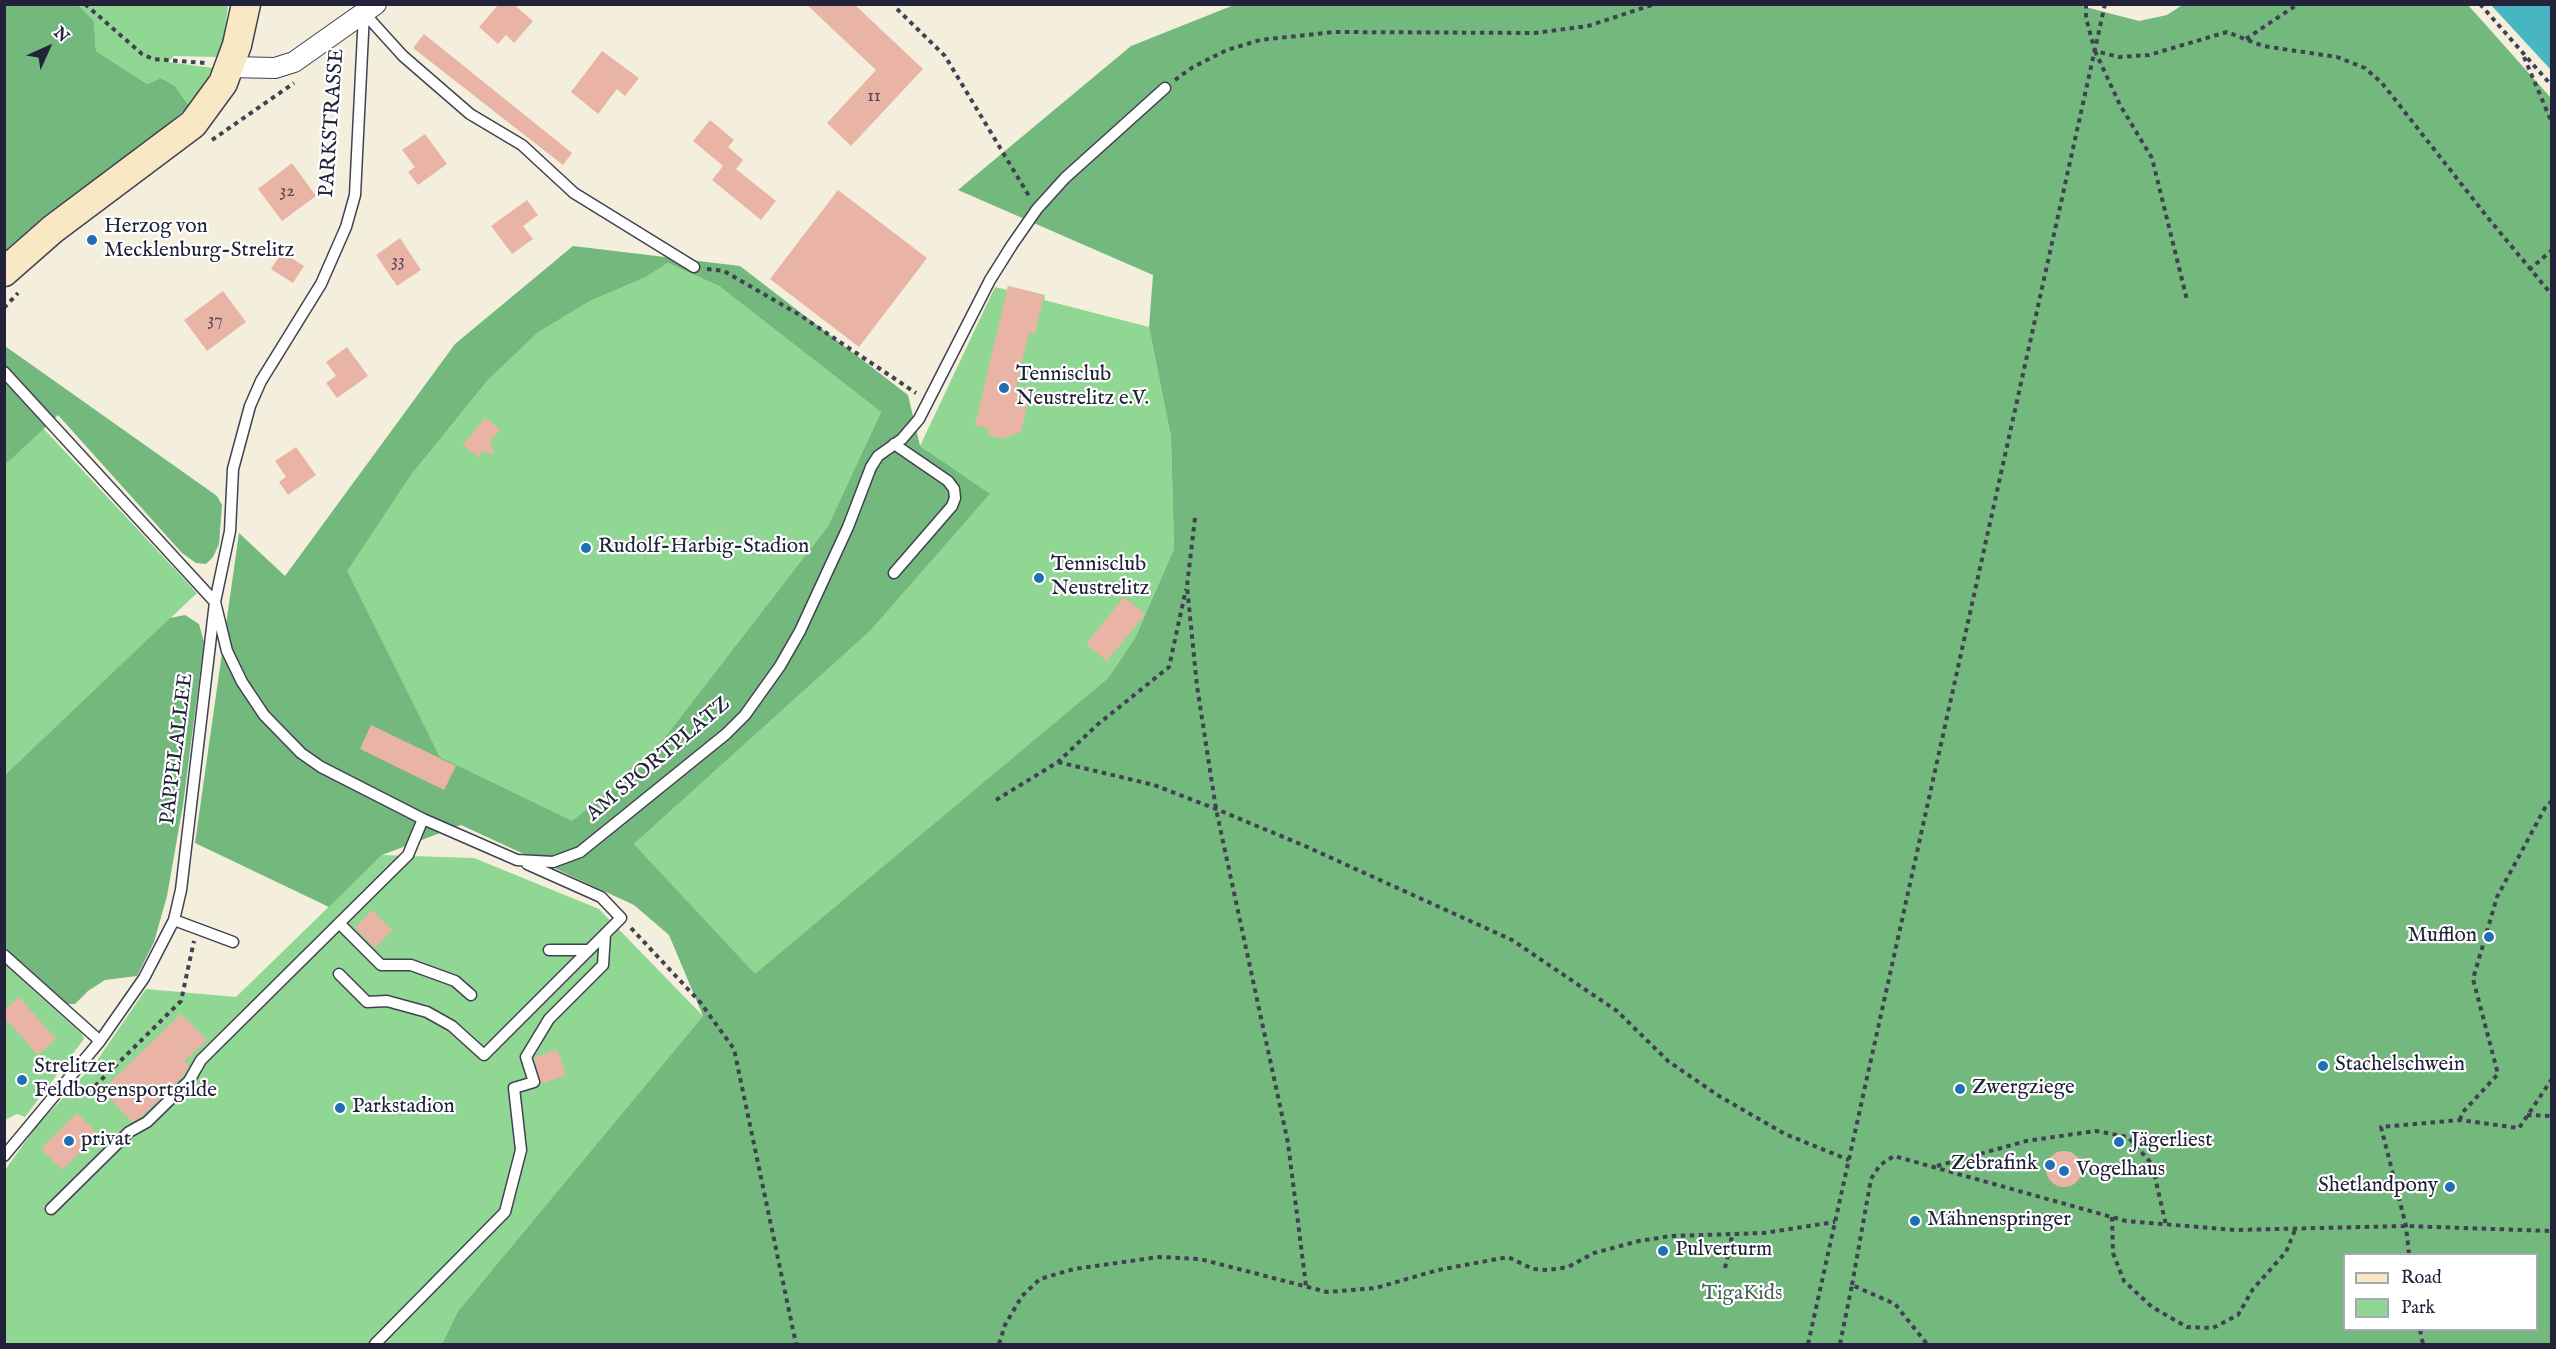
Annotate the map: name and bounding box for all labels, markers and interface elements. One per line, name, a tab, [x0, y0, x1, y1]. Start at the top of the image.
north arrow	[18, 18, 78, 78]
text: N	[49, 23, 73, 47]
street label: PARKSTRASSE	[315, 48, 351, 198]
house number: 11	[867, 86, 881, 108]
house number: 32	[279, 181, 295, 203]
place label: Herzog von Mecklenburg-Strelitz	[104, 215, 294, 265]
marker: Herzog von Mecklenburg-Strelitz	[85, 233, 99, 247]
house number: 33	[391, 251, 405, 273]
house number: 37	[207, 310, 223, 332]
place label: Tennisclub Neustrelitz e.V.	[1016, 363, 1149, 413]
marker: Tennisclub Neustrelitz e.V.	[997, 381, 1011, 395]
place label: Rudolf-Harbig-Stadion	[598, 535, 809, 561]
marker: Rudolf-Harbig-Stadion	[579, 541, 593, 555]
place label: Tennisclub Neustrelitz	[1051, 553, 1149, 603]
marker: Tennisclub Neustrelitz	[1032, 571, 1046, 585]
street label: PAPPELALLEE	[156, 672, 200, 826]
street label: AM SPORTPLATZ	[582, 692, 736, 828]
place label: Mufflon	[2408, 924, 2477, 950]
marker: Mufflon	[2482, 930, 2496, 944]
place label: Stachelschwein	[2335, 1053, 2465, 1079]
place label: Strelitzer Feldbogensportgilde	[34, 1055, 217, 1105]
marker: Stachelschwein	[2316, 1059, 2330, 1073]
marker: Strelitzer Feldbogensportgilde	[15, 1073, 29, 1087]
place label: Zwergziege	[1972, 1076, 2075, 1102]
marker: Zwergziege	[1953, 1082, 1967, 1096]
place label: Parkstadion	[352, 1095, 455, 1121]
marker: Parkstadion	[333, 1101, 347, 1115]
place label: privat	[81, 1128, 131, 1154]
place label: Jägerliest	[2131, 1129, 2212, 1155]
marker: privat	[62, 1134, 76, 1148]
marker: Jägerliest	[2112, 1135, 2126, 1149]
place label: Zebrafink	[1951, 1152, 2038, 1178]
marker: Zebrafink	[2043, 1158, 2057, 1172]
place label: Vogelhaus	[2076, 1158, 2165, 1184]
marker: Vogelhaus	[2057, 1164, 2071, 1178]
place label: Shetlandpony	[2318, 1174, 2438, 1200]
marker: Shetlandpony	[2443, 1180, 2457, 1194]
place label: Mähnenspringer	[1927, 1208, 2071, 1234]
marker: Mähnenspringer	[1908, 1214, 1922, 1228]
place label: Pulverturm	[1675, 1238, 1772, 1264]
marker: Pulverturm	[1656, 1244, 1670, 1258]
legend	[2343, 1253, 2538, 1331]
text: Road	[2401, 1267, 2442, 1290]
park label: TigaKids	[1702, 1282, 1782, 1308]
text: Park	[2401, 1297, 2435, 1320]

